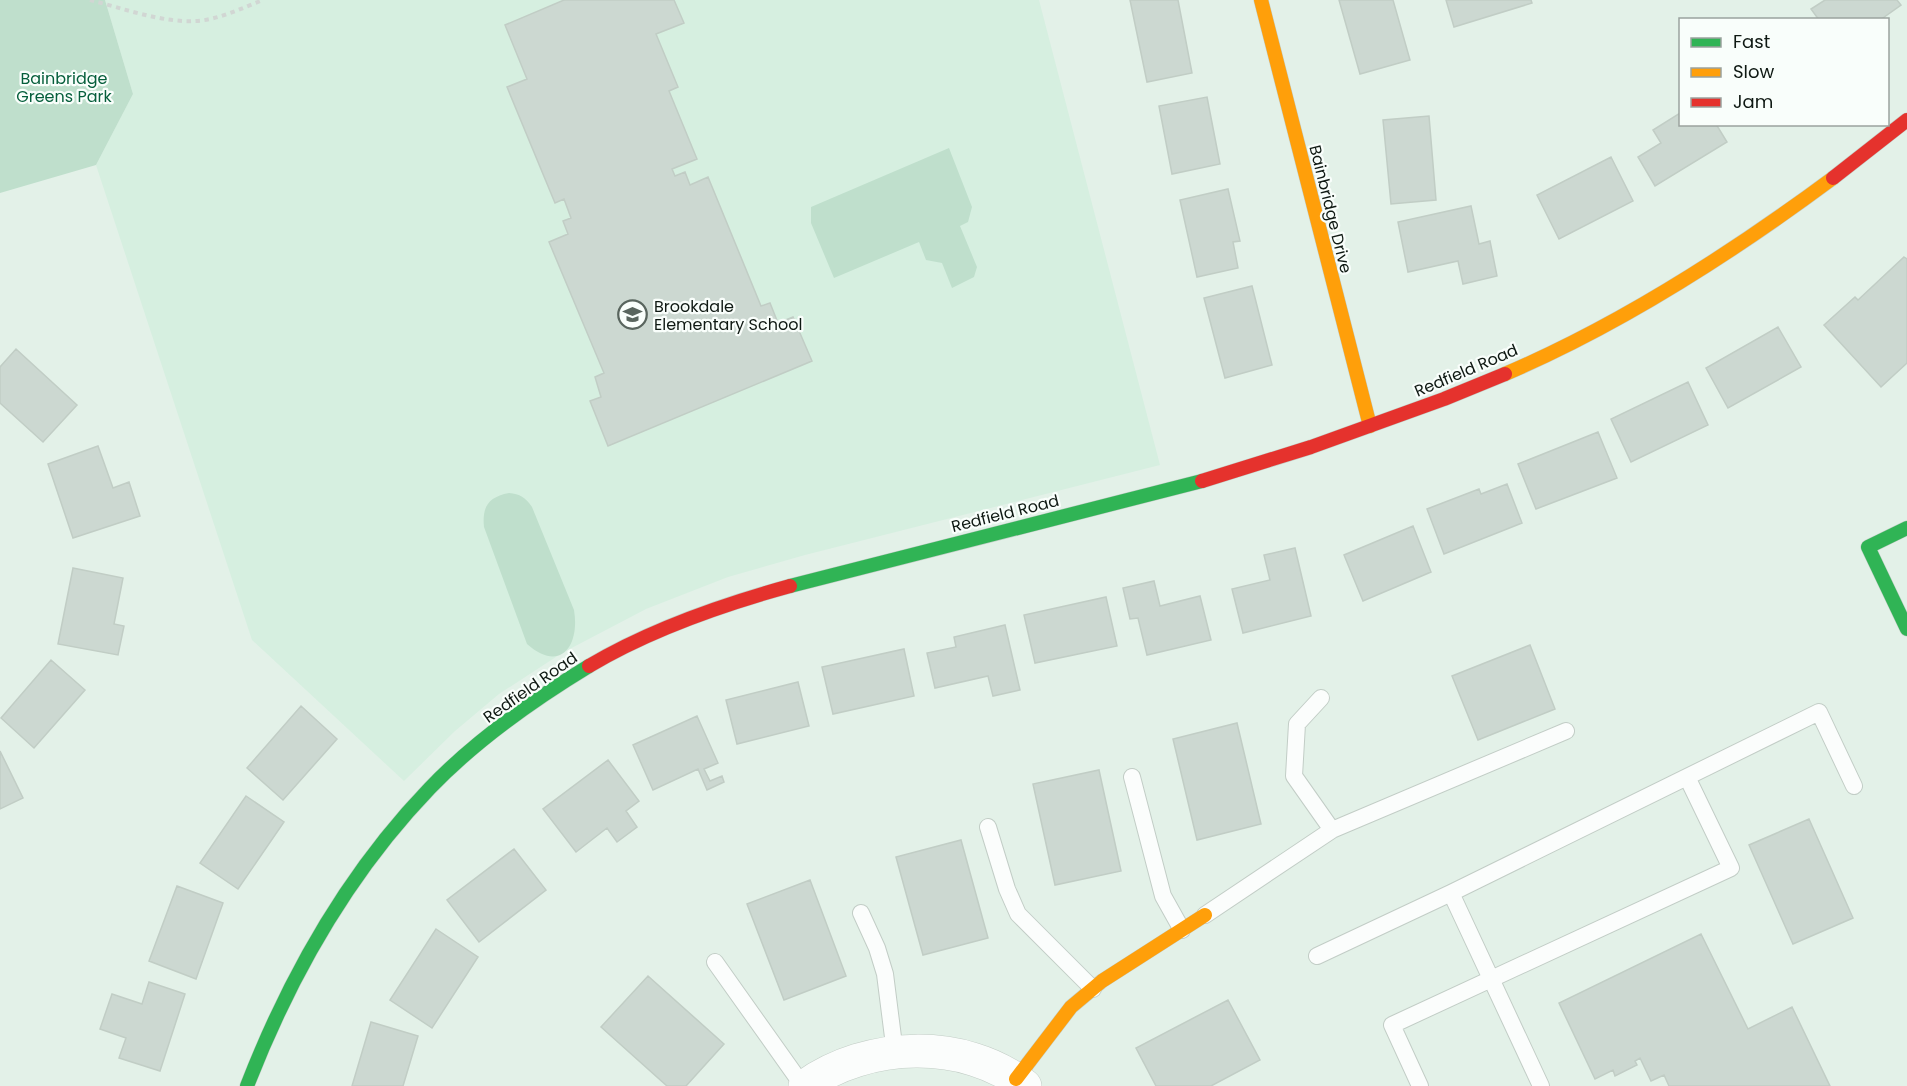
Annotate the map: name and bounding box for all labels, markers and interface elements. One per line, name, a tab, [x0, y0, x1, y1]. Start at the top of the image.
legend	[1679, 18, 1889, 126]
text: Fast	[1733, 29, 1770, 54]
text: Slow	[1733, 59, 1775, 84]
park label: Bainbridge Greens Park	[16, 67, 112, 108]
text: Jam	[1733, 89, 1773, 114]
street label: Bainbridge Drive	[1303, 143, 1358, 276]
place label: Brookdale Elementary School	[654, 295, 802, 336]
school or university icon: Brookdale Elementary School	[617, 299, 649, 331]
street label: Redfield Road	[1411, 338, 1521, 403]
street label: Redfield Road	[949, 489, 1061, 538]
street label: Redfield Road	[479, 646, 582, 728]

